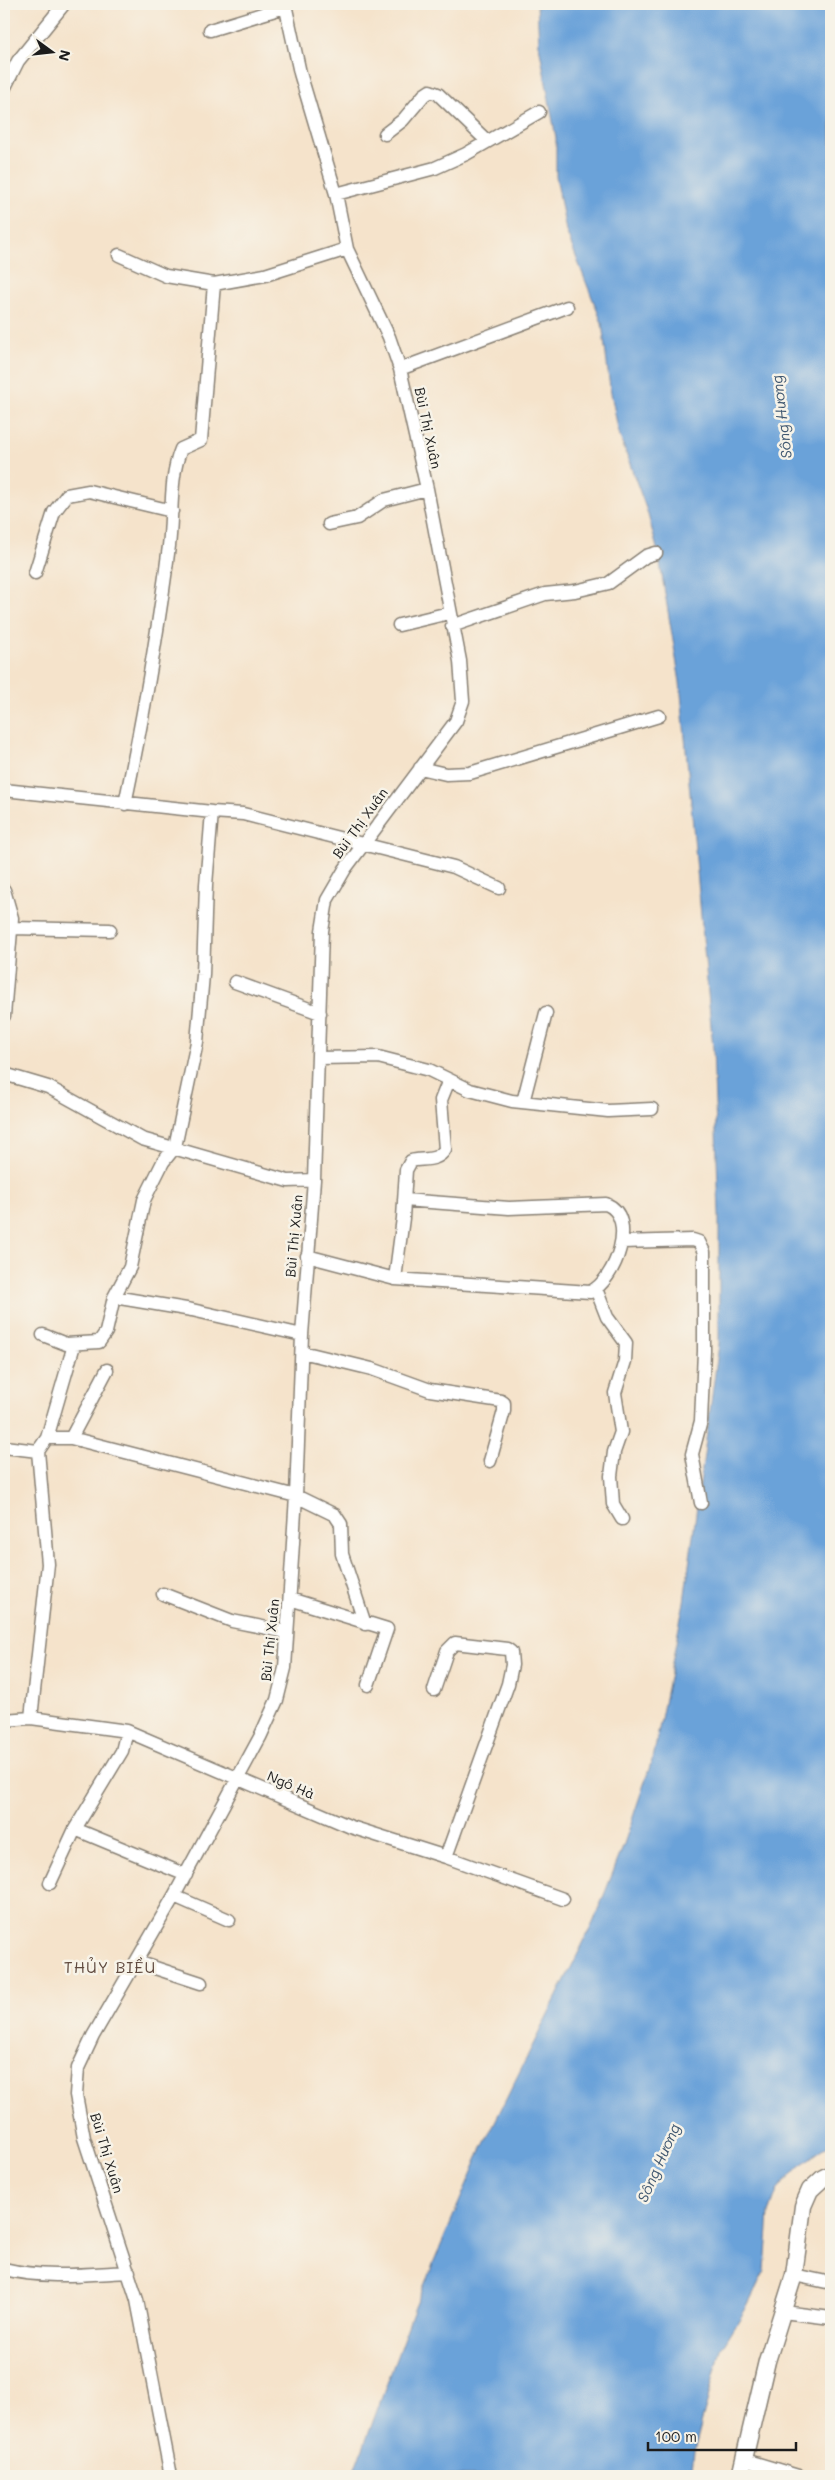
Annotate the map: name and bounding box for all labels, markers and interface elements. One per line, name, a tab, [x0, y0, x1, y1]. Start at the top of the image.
north arrow	[28, 28, 78, 78]
text: N	[54, 48, 76, 63]
water label: Sông Hương	[766, 374, 796, 460]
street label: Bùi Thị Xuân	[411, 385, 446, 470]
street label: Bùi Thị Xuân	[328, 784, 392, 862]
street label: Bùi Thị Xuân	[280, 1194, 307, 1278]
street label: Bùi Thị Xuân	[256, 1598, 283, 1682]
street label: Ngô Hà	[264, 1766, 318, 1803]
district label: THỦY BIỀU	[64, 1956, 156, 1977]
street label: Bùi Thị Xuân	[86, 2110, 129, 2195]
water label: Sông Hương	[632, 2120, 684, 2205]
scale bar	[648, 2420, 795, 2452]
text: 100 m	[655, 2426, 697, 2446]

